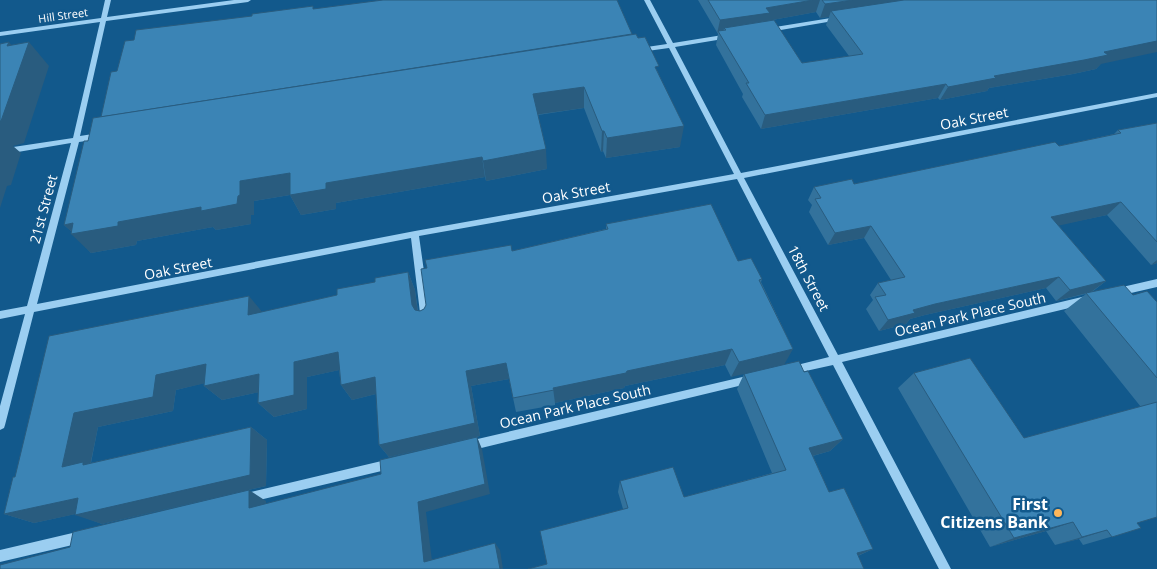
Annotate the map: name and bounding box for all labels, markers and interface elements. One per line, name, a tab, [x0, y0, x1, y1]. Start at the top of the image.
street label: Hill Street	[37, 4, 89, 26]
street label: Oak Street	[938, 102, 1010, 134]
street label: 21st Street	[25, 173, 61, 245]
street label: Oak Street	[540, 177, 612, 207]
street label: 18th Street	[784, 242, 834, 314]
street label: Oak Street	[142, 252, 214, 284]
street label: Ocean Park Place South	[893, 287, 1047, 341]
street label: Ocean Park Place South	[498, 379, 652, 433]
place label: First Citizens Bank	[940, 493, 1048, 533]
marker: First Citizens Bank	[1052, 507, 1064, 519]

